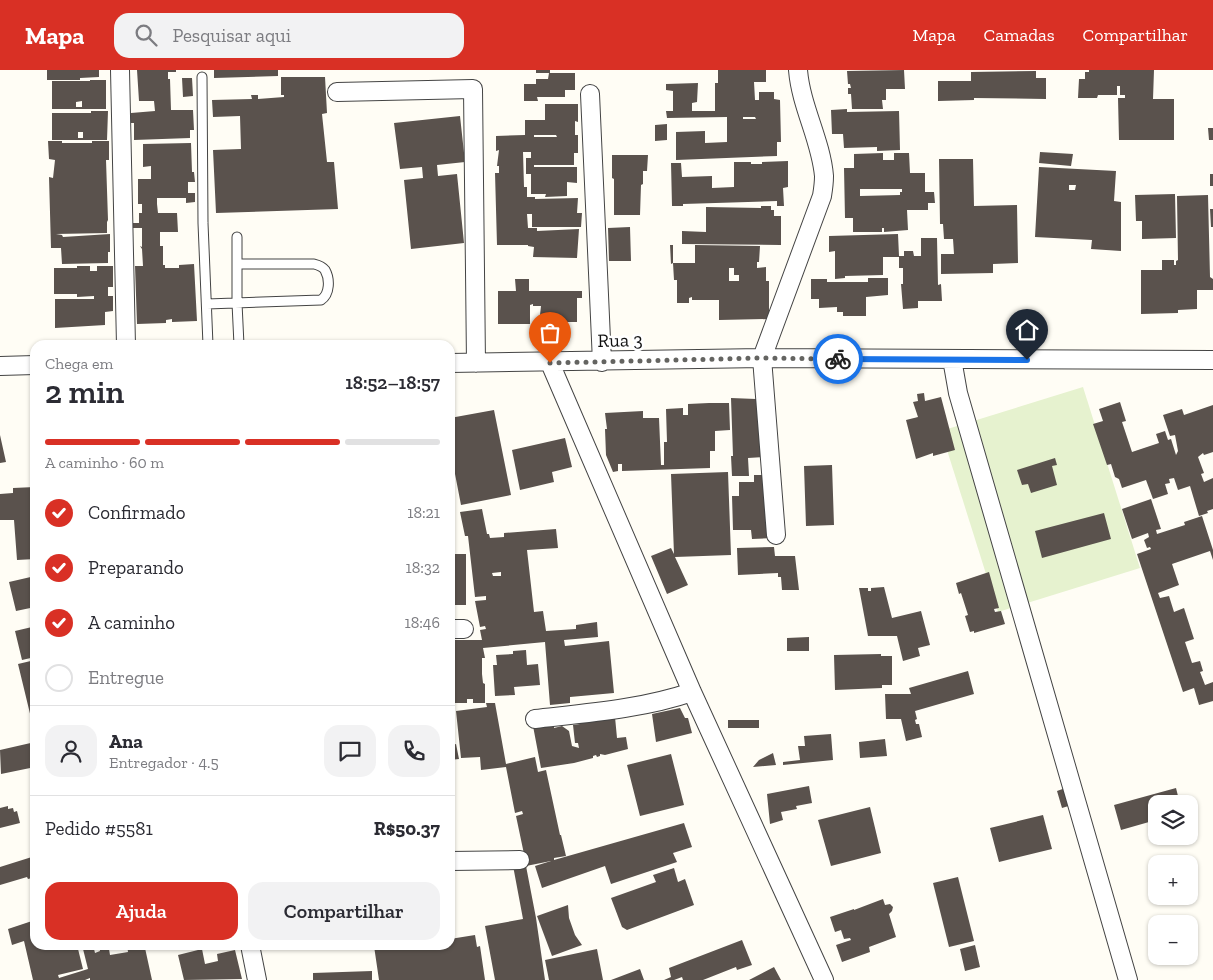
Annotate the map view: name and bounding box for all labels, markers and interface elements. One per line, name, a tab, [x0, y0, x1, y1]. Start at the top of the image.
search box	[114, 13, 464, 58]
text: Mapa	[25, 21, 84, 50]
icon: search	[132, 21, 160, 49]
text: Pesquisar aqui	[172, 24, 291, 47]
text: Mapa	[913, 24, 956, 46]
text: Camadas	[984, 24, 1055, 46]
text: Compartilhar	[1083, 24, 1188, 46]
pin	[1006, 309, 1048, 360]
pin	[529, 312, 571, 363]
icon: home	[1013, 316, 1041, 344]
icon: bag	[536, 319, 564, 347]
street label: Rua 3	[597, 328, 643, 352]
courier	[813, 334, 863, 384]
icon: bike	[824, 345, 852, 373]
text: Chega em	[45, 354, 113, 373]
text: 18:52–18:57	[345, 371, 440, 394]
text: 2 min	[45, 373, 124, 411]
text: A caminho · 60 m	[45, 453, 164, 472]
icon: check	[45, 499, 73, 527]
text: Confirmado	[88, 501, 185, 524]
text: 18:21	[407, 503, 440, 522]
icon: check	[45, 554, 73, 582]
text: Preparando	[88, 556, 184, 579]
text: 18:32	[406, 558, 440, 577]
icon: check	[45, 609, 73, 637]
text: A caminho	[88, 611, 175, 634]
text: 18:46	[405, 613, 440, 632]
text: Entregue	[88, 666, 164, 689]
button: person	[45, 725, 97, 777]
button: chat	[324, 725, 376, 777]
button: phone	[388, 725, 440, 777]
text: Ana	[109, 730, 143, 753]
text: Entregador · 4.5	[109, 753, 219, 772]
map controls	[1148, 795, 1198, 965]
button: layers	[1148, 795, 1198, 845]
text: Pedido #5581	[45, 817, 153, 840]
text: R$50.37	[374, 817, 440, 840]
button: +	[1148, 855, 1198, 905]
button: Ajuda	[45, 882, 238, 940]
button: Compartilhar	[248, 882, 440, 940]
button: −	[1148, 915, 1198, 965]

